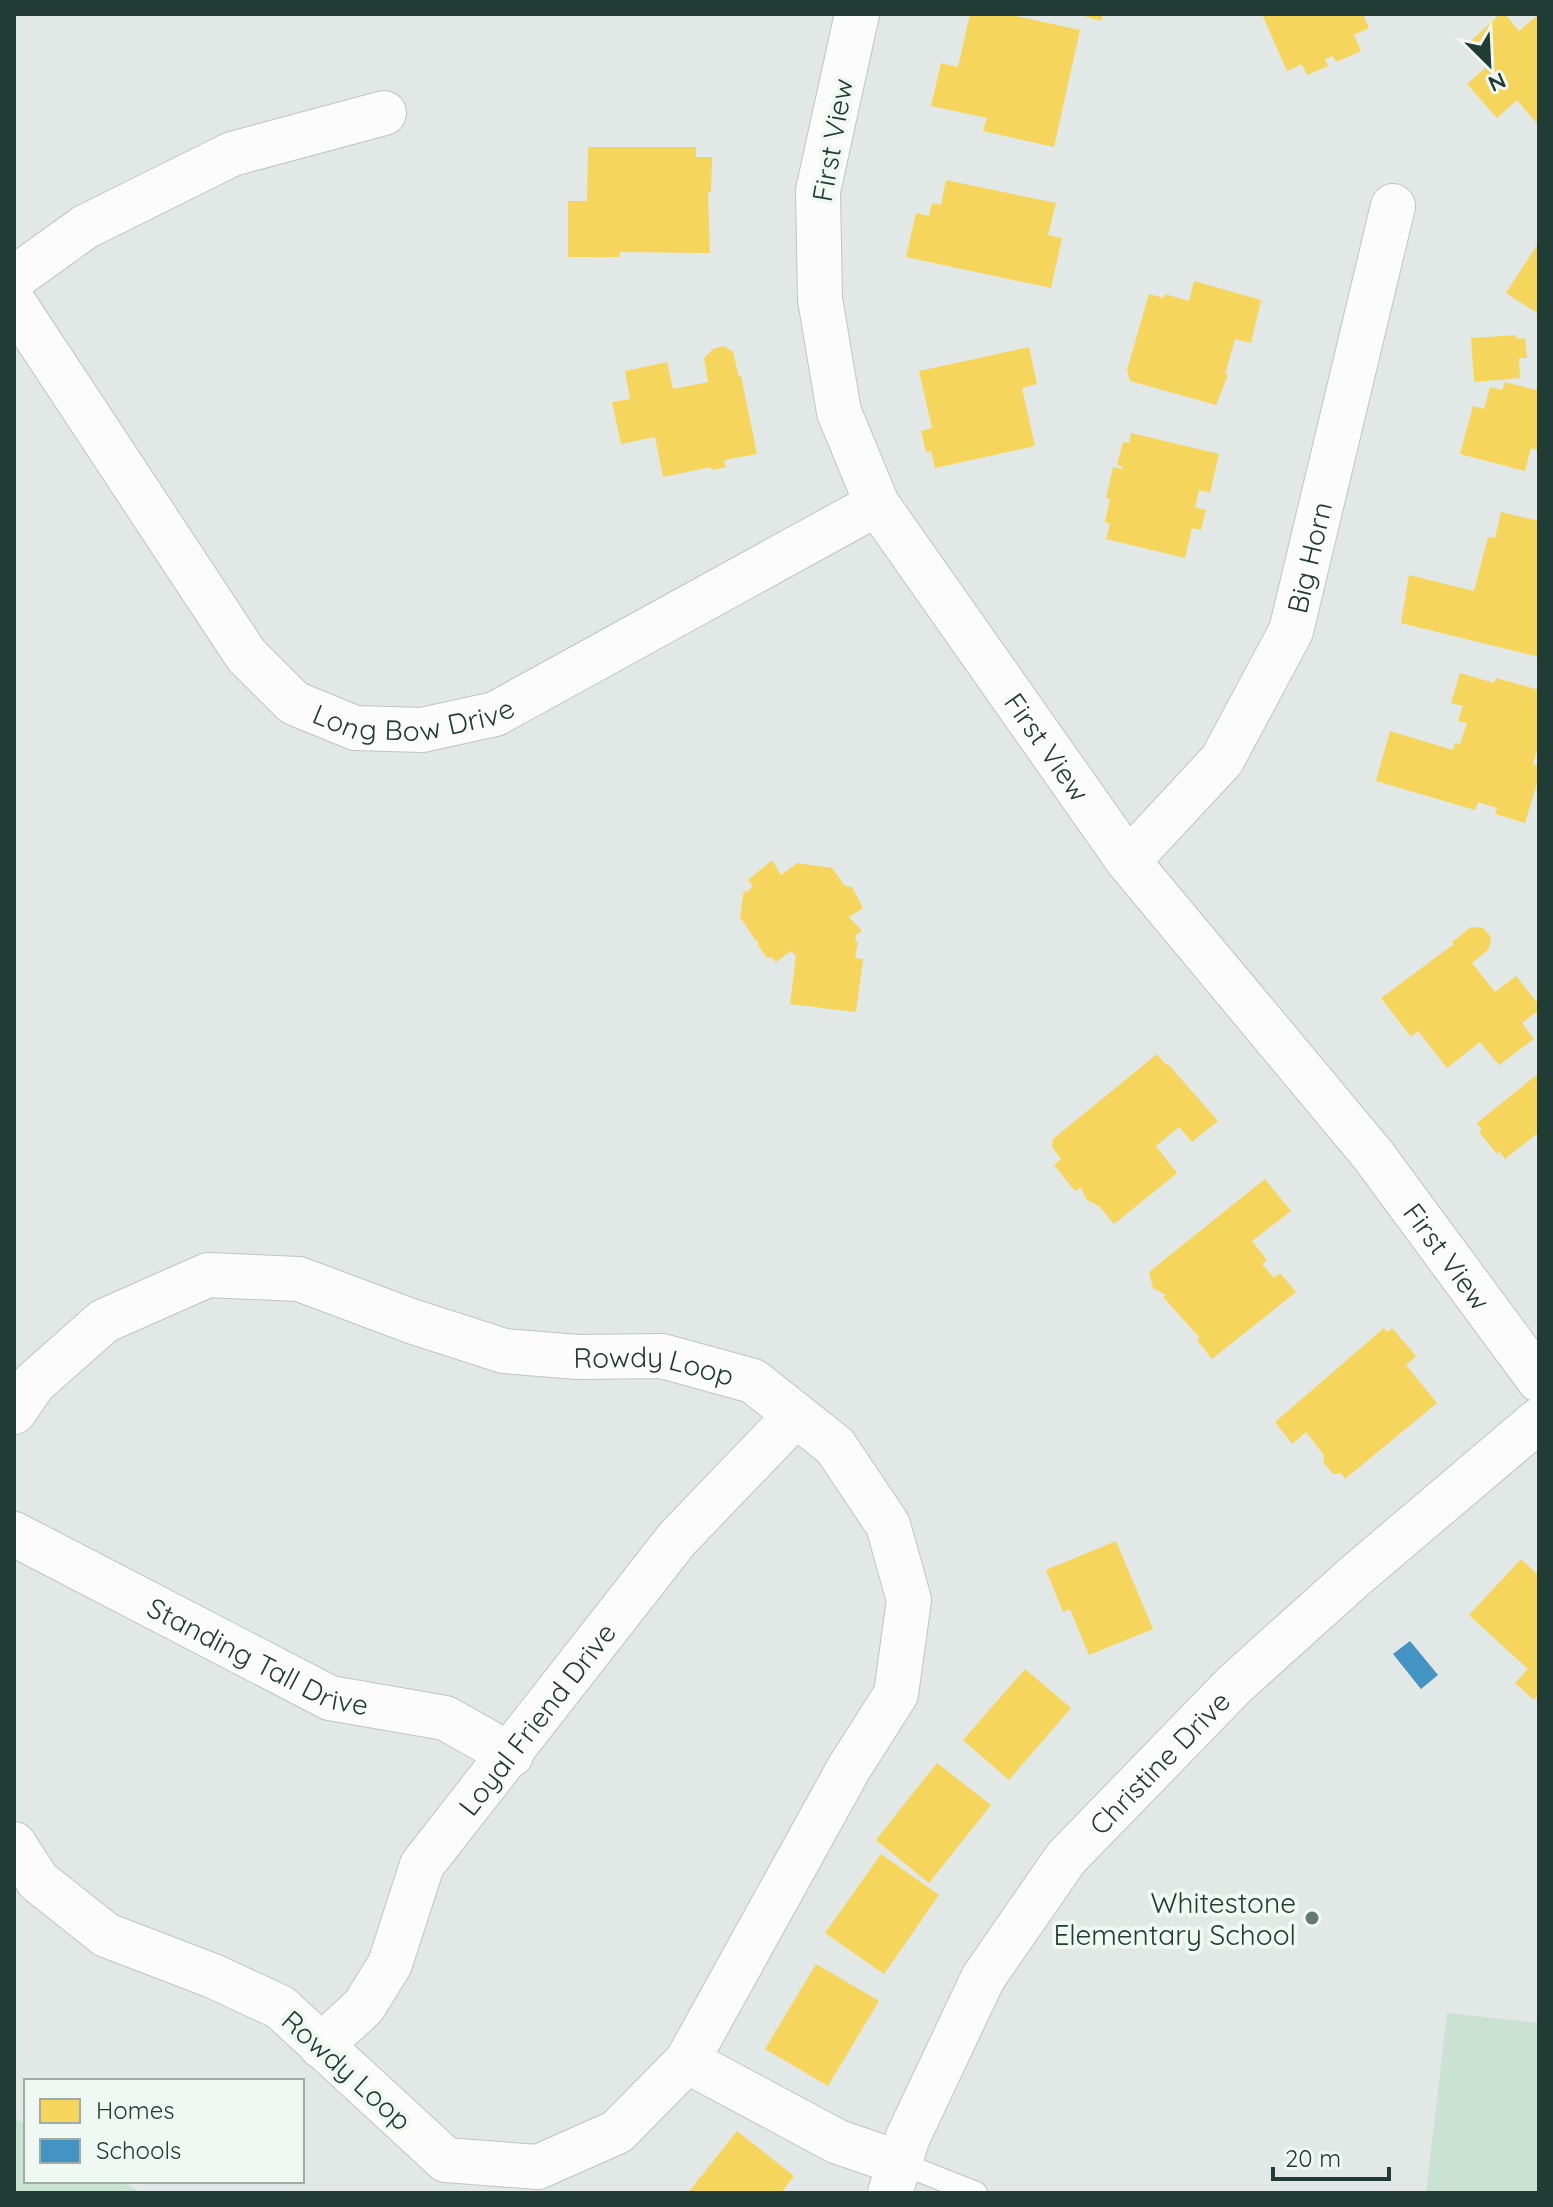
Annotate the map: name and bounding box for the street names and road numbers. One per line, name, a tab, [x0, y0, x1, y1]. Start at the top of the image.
street label: First View	[804, 76, 860, 204]
street label: Big Horn	[1278, 498, 1339, 617]
street label: First View	[997, 686, 1098, 808]
street label: Long Bow Drive	[308, 689, 520, 748]
street label: First View	[1396, 1196, 1499, 1316]
street label: Rowdy Loop	[573, 1338, 738, 1393]
street label: Standing Tall Drive	[142, 1589, 371, 1722]
street label: Loyal Friend Drive	[450, 1615, 623, 1822]
street label: Christine Drive	[1081, 1683, 1237, 1841]
street label: Rowdy Loop	[275, 2003, 419, 2137]

